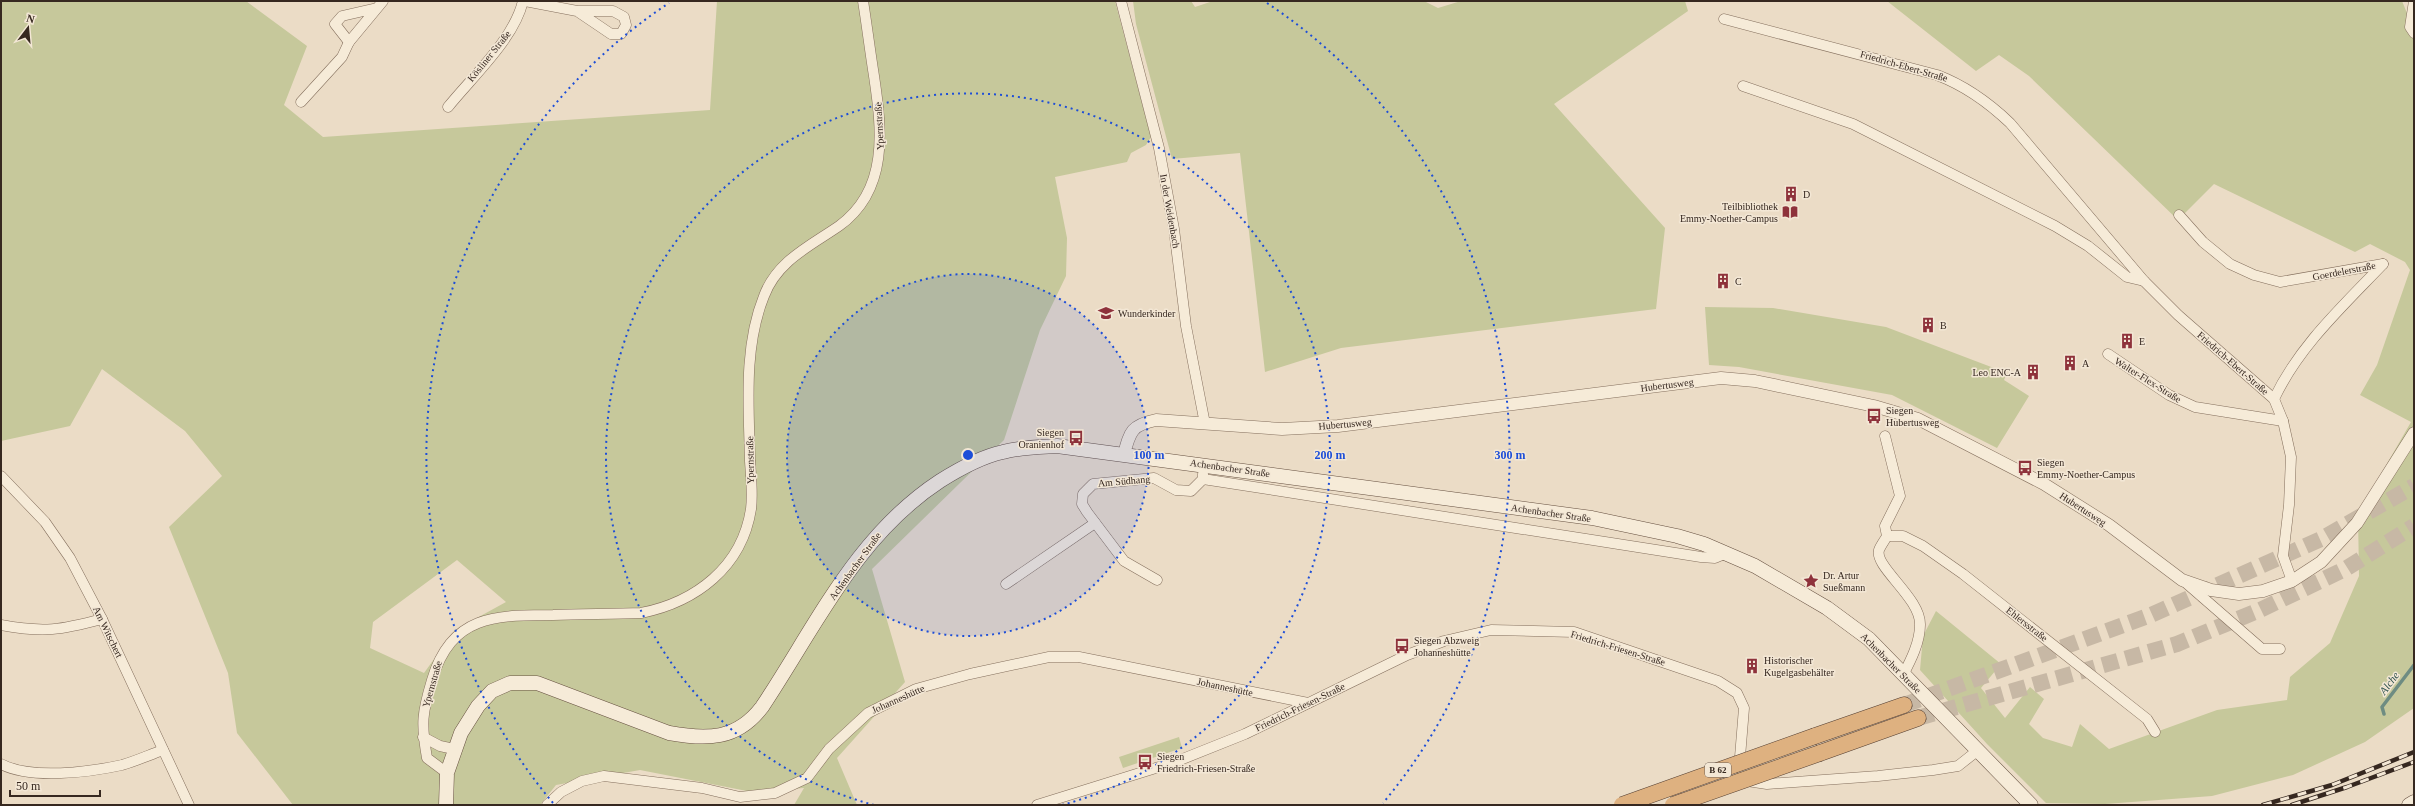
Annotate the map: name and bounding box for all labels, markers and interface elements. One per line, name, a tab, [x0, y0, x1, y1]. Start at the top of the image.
north arrow	[8, 8, 48, 48]
text: N	[25, 12, 36, 25]
street label: Kösliner Straße	[465, 28, 513, 84]
street label: Friedrich-Ebert-Straße	[1859, 48, 1950, 84]
street label: Ypernstraße	[872, 101, 886, 150]
street label: In der Weidenbach	[1158, 173, 1182, 249]
building icon: D	[1782, 185, 1800, 203]
place label: D	[1803, 189, 1810, 200]
place label: Teilbibliothek Emmy-Noether-Campus	[1680, 201, 1778, 224]
library icon: Teilbibliothek Emmy-Noether-Campus	[1781, 203, 1799, 221]
street label: Goerdelerstraße	[2312, 259, 2377, 282]
building icon: C	[1714, 272, 1732, 290]
place label: C	[1735, 276, 1742, 287]
school or university icon: Wunderkinder	[1097, 304, 1115, 322]
place label: Wunderkinder	[1118, 308, 1176, 319]
building icon: B	[1919, 316, 1937, 334]
place label: B	[1940, 320, 1947, 331]
street label: Friedrich-Ebert-Straße	[2195, 329, 2271, 397]
building icon: E	[2118, 332, 2136, 350]
place label: E	[2139, 336, 2145, 347]
building icon: A	[2061, 354, 2079, 372]
street label: Walter-Flex-Straße	[2113, 355, 2184, 405]
place label: A	[2082, 358, 2090, 369]
building icon: Leo ENC-A	[2024, 363, 2042, 381]
place label: Leo ENC-A	[1972, 367, 2022, 378]
street label: Hubertusweg	[1640, 376, 1694, 394]
place label: Siegen Hubertusweg	[1886, 405, 1939, 428]
bus stop icon: Siegen Hubertusweg	[1865, 407, 1883, 425]
street label: Hubertusweg	[1318, 416, 1372, 432]
place label: Siegen Oranienhof	[1018, 427, 1065, 450]
bus stop icon: Siegen Oranienhof	[1067, 429, 1085, 447]
street label: Ypernstraße	[744, 435, 756, 484]
centre of rings	[961, 448, 975, 462]
text: 100 m	[1134, 448, 1165, 462]
text: 200 m	[1315, 448, 1346, 462]
text: 300 m	[1495, 448, 1526, 462]
street label: Achenbacher Straße	[1189, 457, 1271, 479]
place label: Siegen Emmy-Noether-Campus	[2037, 457, 2135, 480]
bus stop icon: Siegen Emmy-Noether-Campus	[2016, 459, 2034, 477]
street label: Am Südhang	[1097, 473, 1151, 489]
street label: Hubertusweg	[2058, 490, 2108, 528]
street label: Achenbacher Straße	[1510, 502, 1592, 524]
street label: Achenbacher Straße	[827, 530, 884, 602]
place label: Dr. Artur Sueßmann	[1823, 570, 1865, 593]
place icon: Dr. Artur Sueßmann	[1802, 572, 1820, 590]
street label: Ehlersstraße	[2004, 604, 2050, 644]
street label: Am Witschert	[91, 605, 125, 660]
street label: Friedrich-Friesen-Straße	[1569, 628, 1667, 668]
street label: Achenbacher Straße	[1859, 631, 1924, 696]
place label: Siegen Abzweig Johanneshütte	[1414, 635, 1479, 658]
bus stop icon: Siegen Abzweig Johanneshütte	[1393, 637, 1411, 655]
place label: Historischer Kugelgasbehälter	[1764, 655, 1835, 678]
building icon: Historischer Kugelgasbehälter	[1743, 657, 1761, 675]
street label: Ypernstraße	[420, 659, 444, 709]
water label: Alche	[2376, 669, 2401, 697]
street label: Johanneshütte	[1196, 676, 1254, 698]
street label: Friedrich-Friesen-Straße	[1253, 680, 1347, 733]
street label: Johanneshütte	[870, 682, 927, 716]
place label: Siegen Friedrich-Friesen-Straße	[1157, 751, 1256, 774]
bus stop icon: Siegen Friedrich-Friesen-Straße	[1136, 753, 1154, 771]
road number: B 62	[1705, 763, 1731, 777]
scale bar	[10, 772, 100, 798]
text: 50 m	[16, 779, 41, 793]

